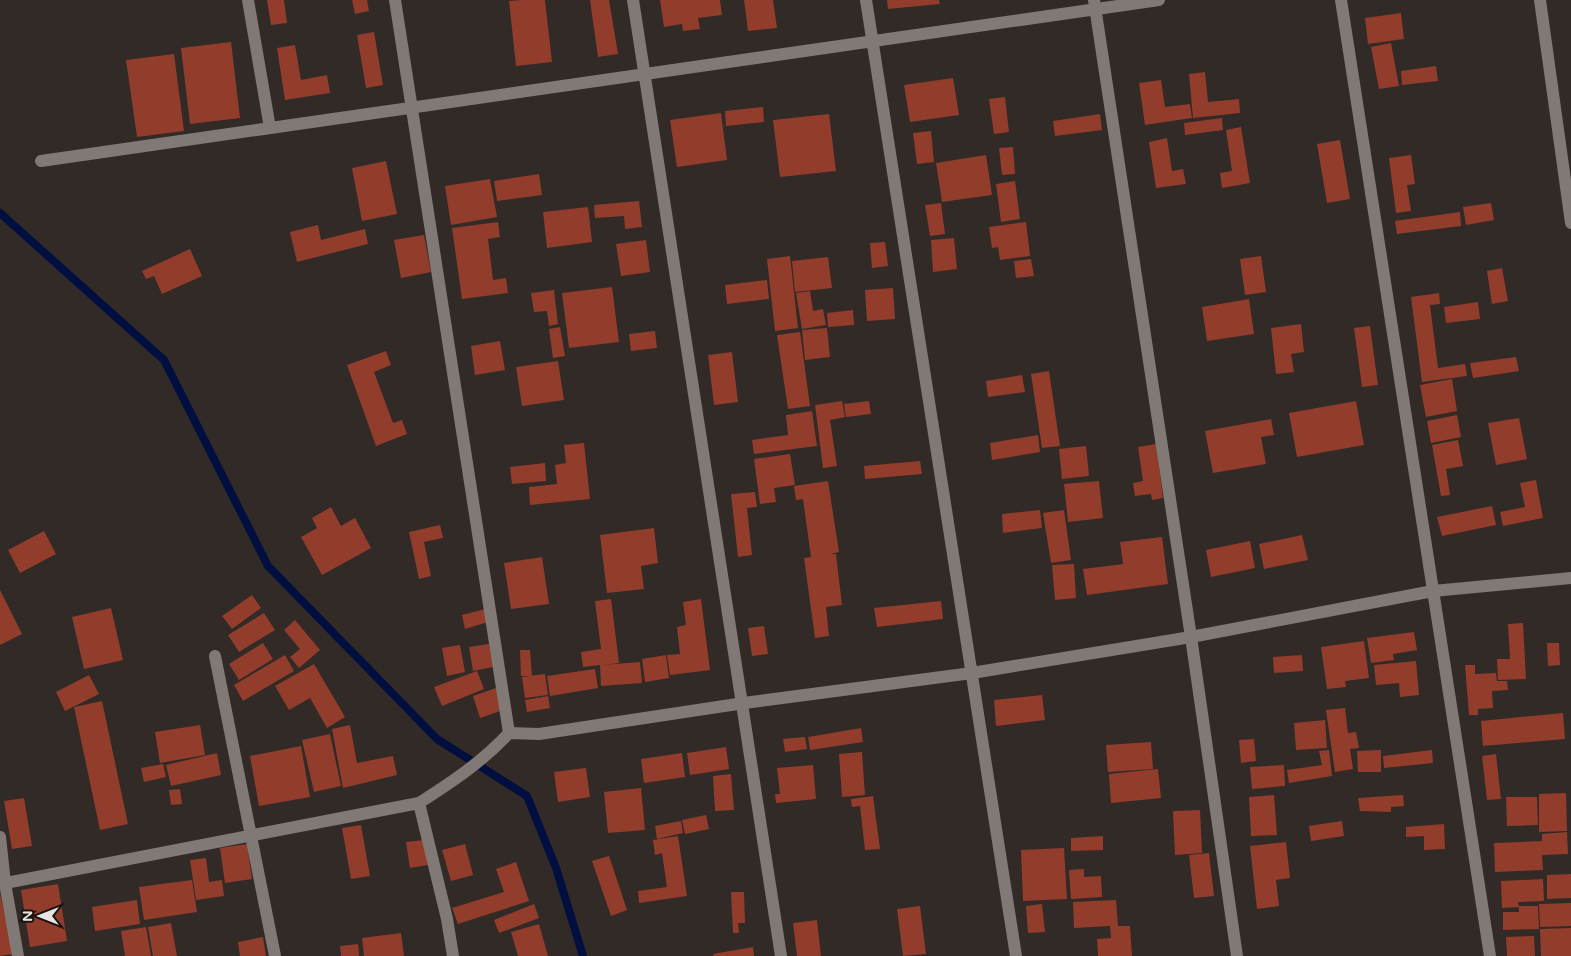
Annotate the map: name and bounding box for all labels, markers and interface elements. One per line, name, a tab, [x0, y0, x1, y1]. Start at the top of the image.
north arrow	[15, 891, 65, 941]
text: N	[19, 910, 36, 922]

